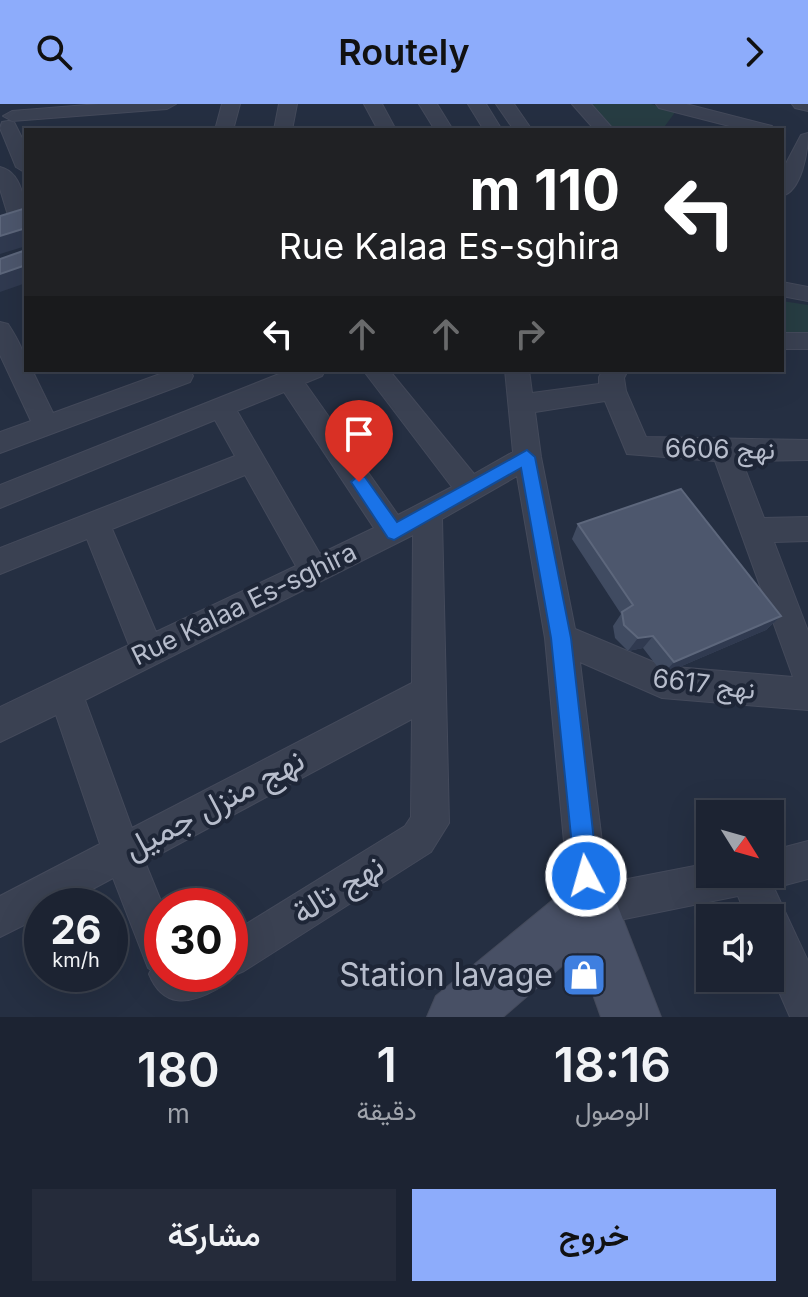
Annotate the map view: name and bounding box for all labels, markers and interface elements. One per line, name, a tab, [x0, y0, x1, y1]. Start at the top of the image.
icon: search	[32, 30, 76, 74]
text: Routely	[338, 30, 470, 74]
icon: forward	[732, 30, 776, 74]
text: 110 m	[470, 156, 620, 224]
icon: left	[648, 160, 752, 264]
text: Rue Kalaa Es-sghira	[279, 224, 620, 268]
icon: left	[256, 312, 300, 356]
icon: ahead	[340, 312, 384, 356]
icon: ahead	[424, 312, 468, 356]
icon: right	[508, 312, 552, 356]
pin	[325, 400, 393, 482]
icon: arrive	[337, 412, 381, 456]
street label: نهج 6606	[665, 432, 775, 468]
street label: Rue Kalaa Es-sghira	[126, 536, 361, 672]
street label: نهج 6617	[651, 662, 757, 708]
street label: نهج منزل جميل	[117, 740, 312, 870]
north arrow	[696, 800, 784, 888]
map controls	[696, 800, 784, 992]
position arrow	[544, 834, 628, 918]
street label: نهج تالة	[285, 845, 392, 934]
speed limit sign: 30	[144, 888, 248, 992]
button: sound	[696, 904, 784, 992]
text: 26	[50, 905, 102, 954]
text: km/h	[52, 948, 100, 972]
shop icon: Station lavage	[560, 951, 608, 999]
place label: Station lavage	[339, 955, 553, 994]
text: 1	[377, 1035, 397, 1094]
text: 18:16	[554, 1035, 671, 1094]
text: 180	[137, 1040, 220, 1099]
text: دقيقة	[357, 1095, 417, 1126]
text: الوصول	[575, 1095, 650, 1126]
text: m	[167, 1098, 190, 1129]
button: مشاركة	[32, 1189, 396, 1281]
button: خروج	[412, 1189, 776, 1281]

